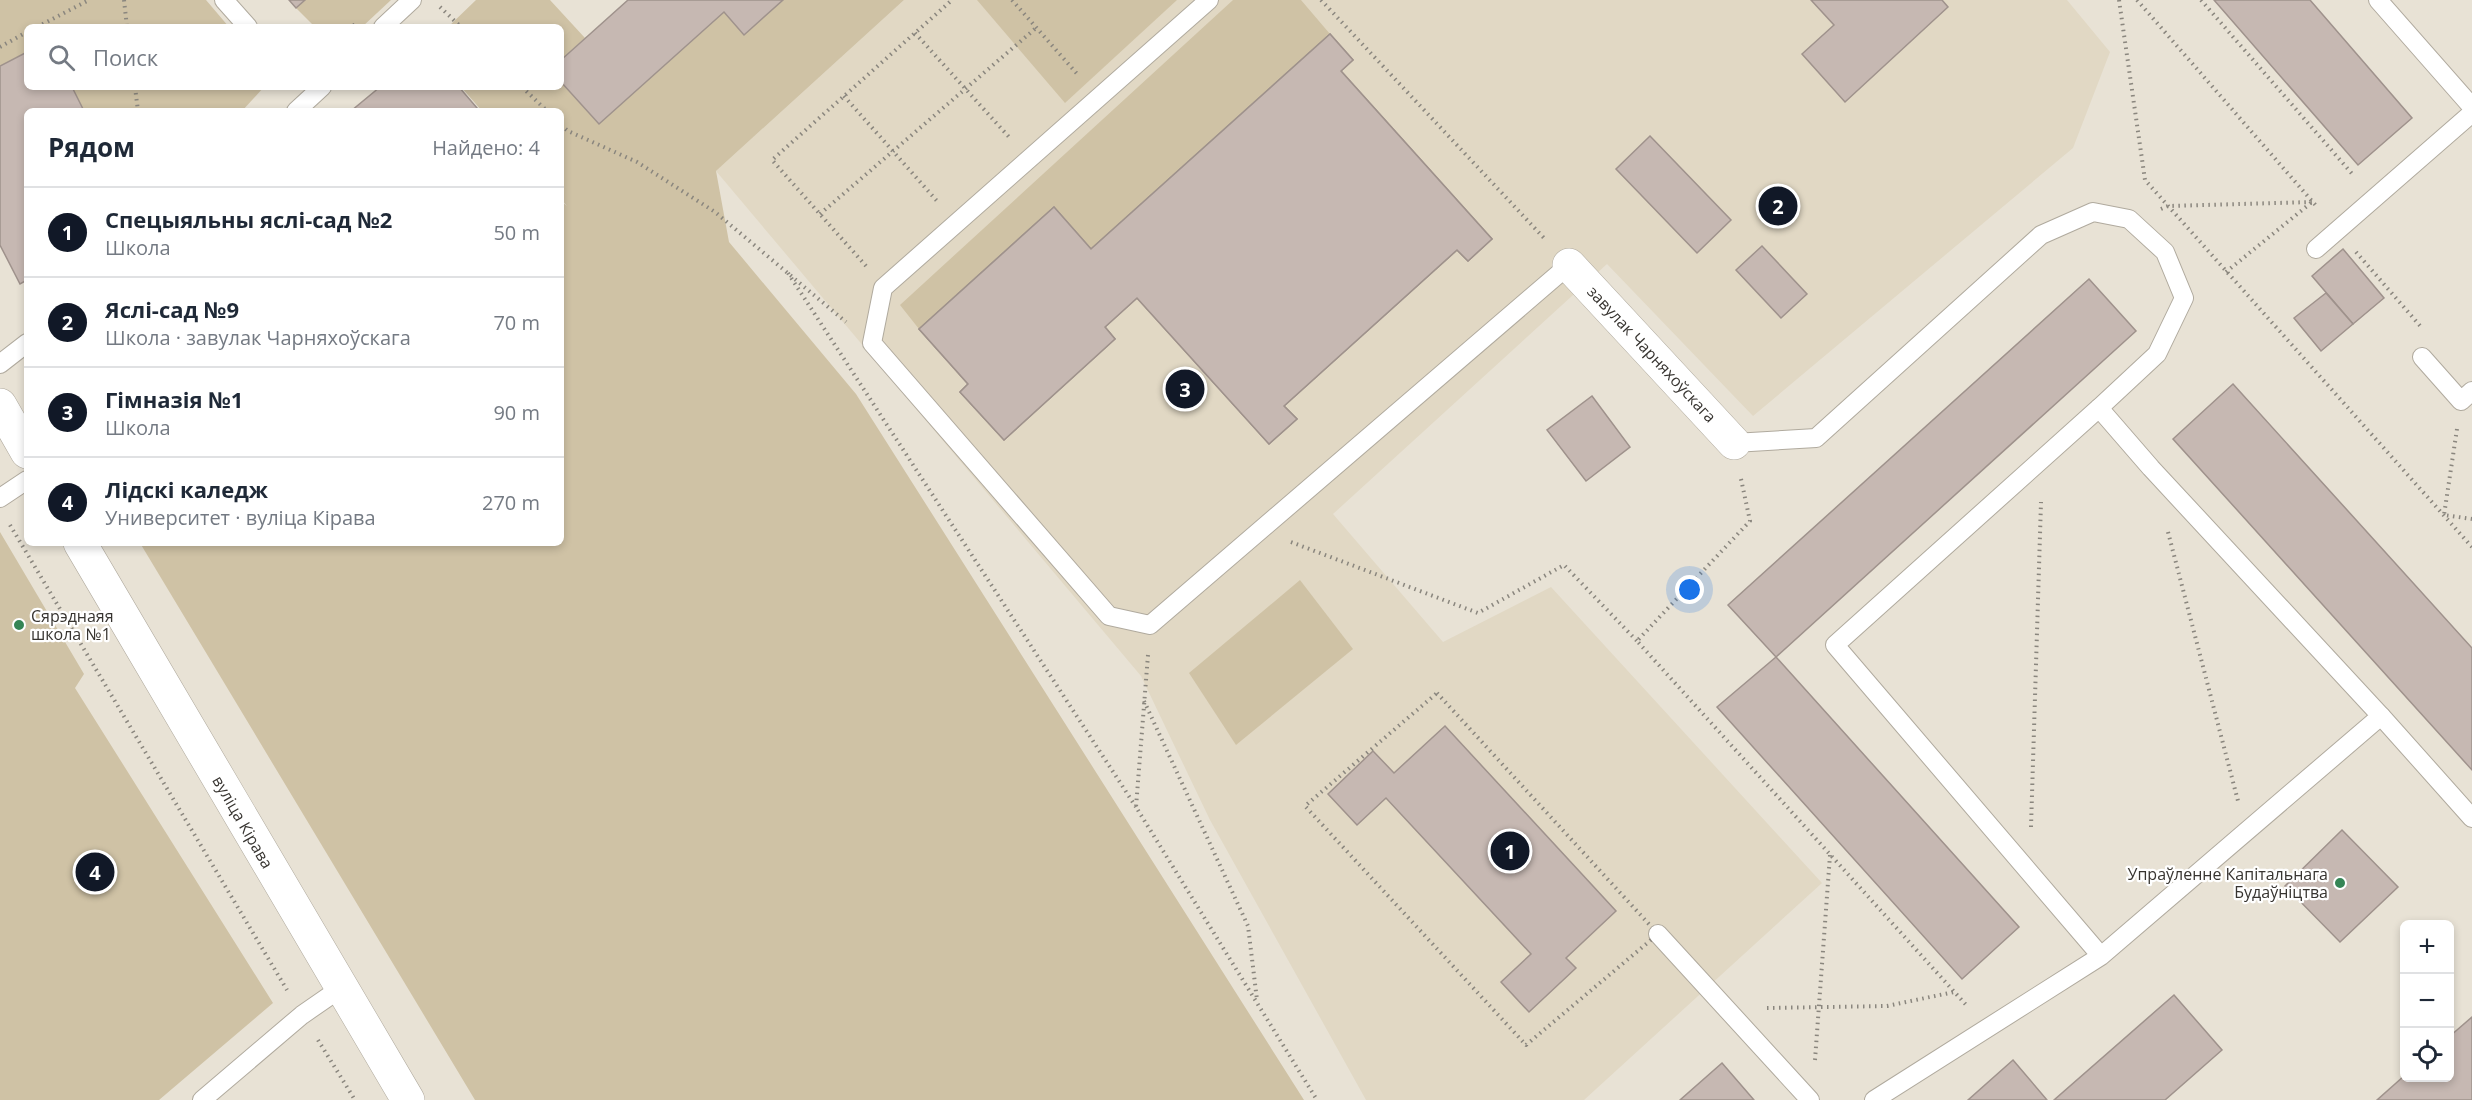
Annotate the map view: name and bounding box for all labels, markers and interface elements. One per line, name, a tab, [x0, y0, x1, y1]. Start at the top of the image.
search box	[24, 24, 564, 90]
icon: search	[45, 41, 78, 74]
text: Поиск	[93, 42, 158, 72]
text: Рядом	[48, 129, 135, 165]
text: Найдено: 4	[432, 134, 540, 161]
pin: 2	[1758, 184, 1798, 228]
text: Спецыяльны яслі-сад №2	[105, 204, 392, 234]
text: 1	[62, 219, 73, 246]
text: 50 m	[493, 219, 540, 246]
text: Школа	[105, 234, 171, 261]
street label: завулак Чарняхоўскага	[1583, 281, 1721, 427]
text: Яслі-сад №9	[105, 294, 239, 324]
text: 2	[62, 309, 73, 336]
text: 70 m	[493, 309, 540, 336]
text: Школа · завулак Чарняхоўскага	[105, 324, 411, 351]
pin: 3	[1166, 366, 1204, 412]
text: Гімназія №1	[105, 384, 243, 414]
text: 3	[62, 399, 73, 426]
text: 90 m	[493, 399, 540, 426]
text: Школа	[105, 414, 171, 441]
text: Лідскі каледж	[105, 474, 268, 504]
text: 4	[62, 489, 73, 516]
text: 270 m	[482, 489, 540, 516]
text: Университет · вуліца Кірава	[105, 504, 376, 531]
your location	[1675, 575, 1704, 604]
place label: Сярэднаяя школа №1	[31, 605, 114, 645]
marker: Сярэднаяя школа №1	[12, 618, 26, 632]
street label: вуліца Кірава	[207, 771, 279, 873]
pin: 1	[1490, 828, 1530, 874]
pin: 4	[76, 850, 115, 894]
place label: Упраўленне Капітальнага Будаўніцтва	[2128, 863, 2328, 903]
marker: Упраўленне Капітальнага Будаўніцтва	[2333, 876, 2347, 890]
map controls	[2400, 920, 2454, 1082]
button: +	[2400, 920, 2454, 974]
button: −	[2400, 974, 2454, 1028]
button: locate	[2400, 1028, 2454, 1082]

